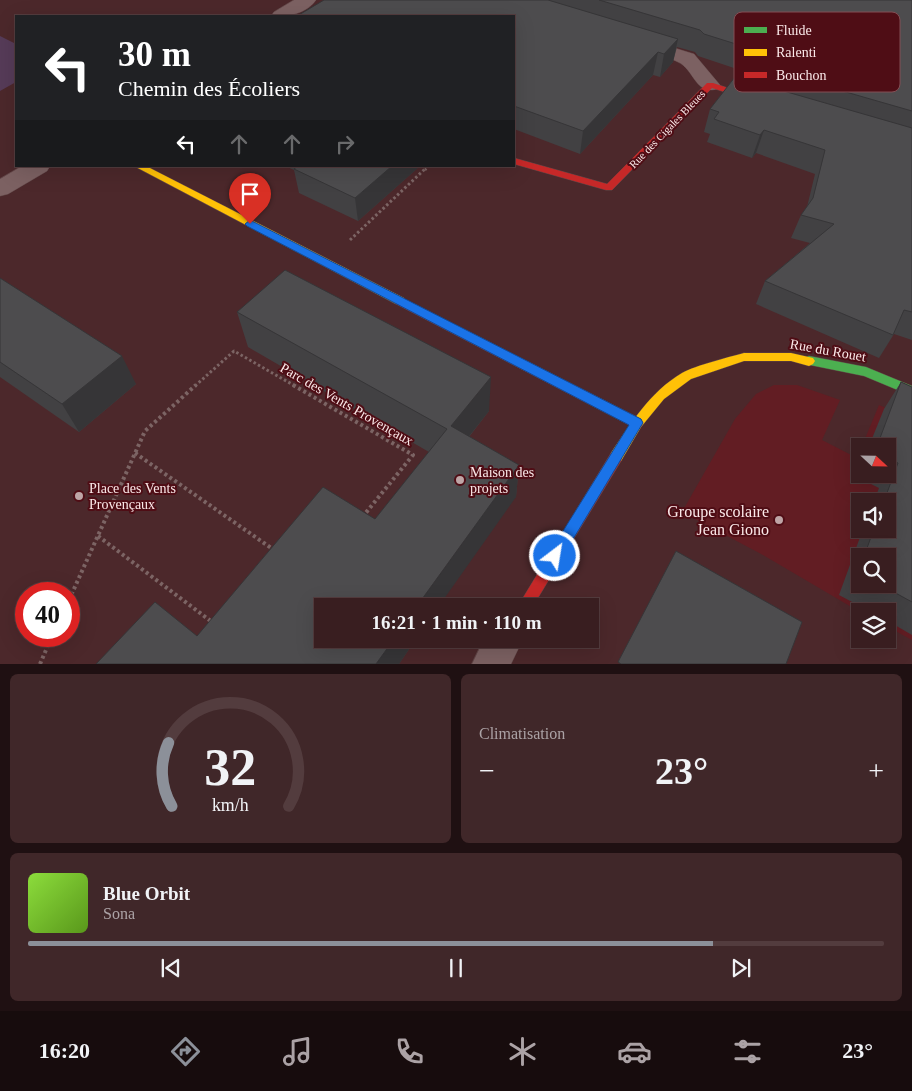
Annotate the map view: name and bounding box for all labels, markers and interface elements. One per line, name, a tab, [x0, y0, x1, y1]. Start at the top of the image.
legend	[734, 12, 900, 92]
text: Fluide	[776, 23, 812, 38]
icon: left	[35, 35, 100, 100]
text: 30 m	[118, 35, 191, 74]
text: Ralenti	[776, 45, 817, 60]
text: Bouchon	[776, 68, 827, 83]
text: Chemin des Écoliers	[118, 76, 300, 101]
street label: Rue des Cigales Bleues	[627, 88, 707, 170]
icon: left	[172, 130, 200, 158]
icon: ahead	[225, 130, 253, 158]
icon: ahead	[278, 130, 306, 158]
icon: right	[331, 130, 359, 158]
pin	[229, 173, 271, 224]
icon: arrive	[236, 180, 264, 208]
street label: Rue du Rouet	[789, 336, 867, 365]
street label: Parc des Vents Provençaux	[278, 360, 416, 449]
north arrow	[851, 438, 896, 482]
map controls	[851, 438, 896, 648]
place label: Maison des projets	[470, 465, 534, 496]
marker: Maison des projets	[454, 474, 466, 486]
place label: Place des Vents Provençaux	[89, 481, 176, 512]
marker: Place des Vents Provençaux	[73, 490, 85, 502]
button: sound	[851, 493, 896, 538]
place label: Groupe scolaire Jean Giono	[667, 503, 769, 538]
marker: Groupe scolaire Jean Giono	[773, 514, 785, 526]
position arrow	[528, 529, 580, 581]
button: search	[851, 548, 896, 593]
speed limit sign: 40	[15, 582, 80, 647]
button: layers	[851, 603, 896, 648]
text: 16:21 · 1 min · 110 m	[372, 612, 541, 633]
text: Climatisation	[479, 725, 565, 742]
text: 32	[205, 739, 257, 796]
text: 23°	[655, 750, 708, 792]
text: −	[479, 755, 495, 786]
text: +	[868, 755, 884, 786]
text: km/h	[212, 795, 249, 815]
text: Blue Orbit	[103, 883, 190, 904]
text: Sona	[103, 905, 135, 922]
icon: previous	[157, 954, 185, 982]
icon: pause	[442, 954, 470, 982]
icon: next	[727, 954, 755, 982]
icon: directions	[168, 1034, 203, 1069]
icon: music	[280, 1034, 315, 1069]
icon: phone	[392, 1034, 427, 1069]
icon: climate	[505, 1034, 540, 1069]
icon: car	[617, 1034, 652, 1069]
icon: filters	[730, 1034, 765, 1069]
text: 16:20	[39, 1038, 90, 1063]
text: 23°	[842, 1038, 873, 1063]

